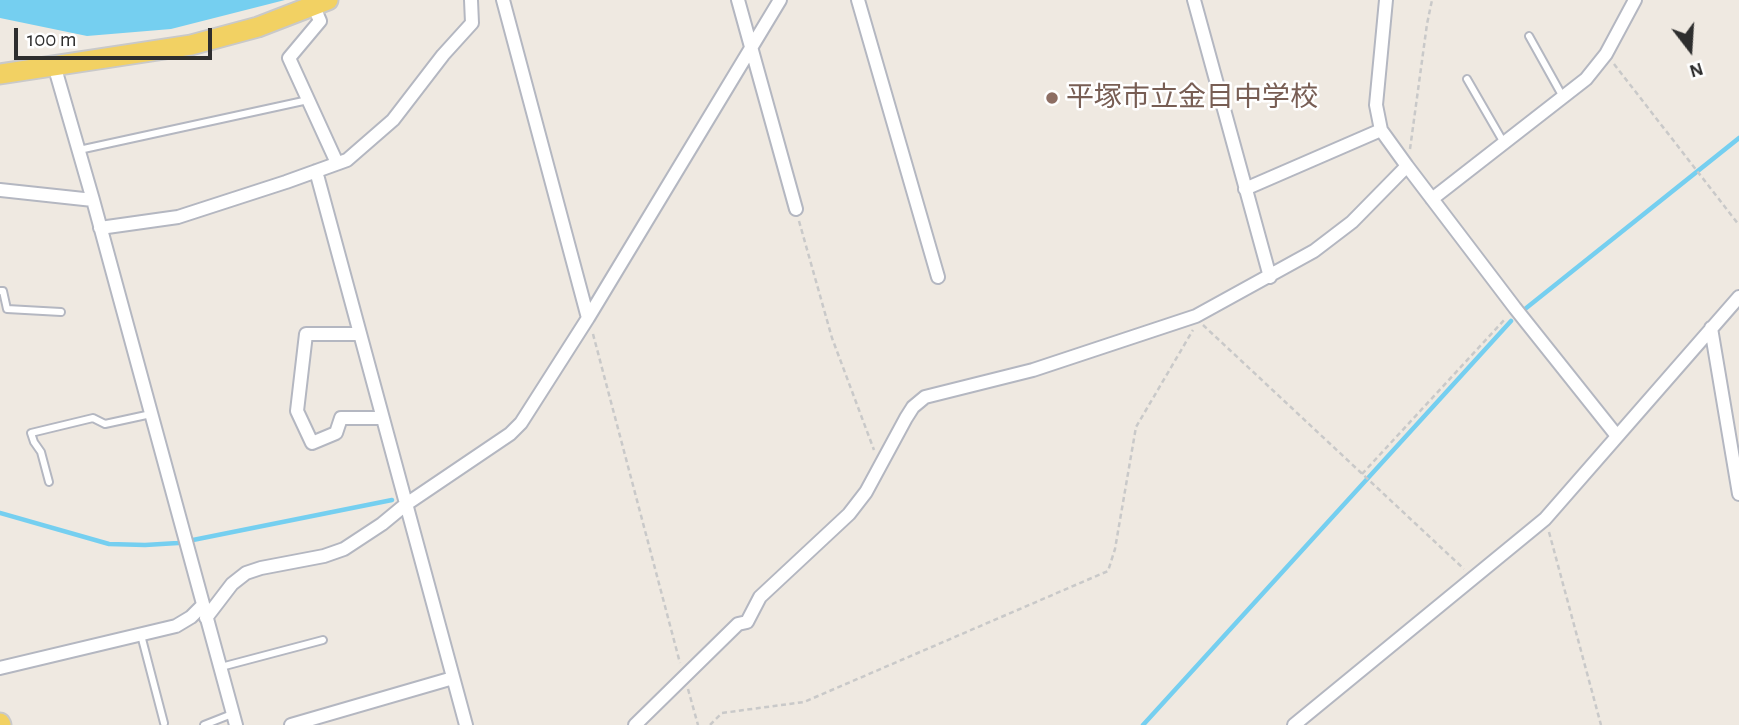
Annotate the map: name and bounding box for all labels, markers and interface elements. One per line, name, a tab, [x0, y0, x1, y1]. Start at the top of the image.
scale bar	[18, 14, 215, 58]
north arrow	[1655, 14, 1725, 84]
text: 100 m	[27, 29, 77, 50]
text: N	[1687, 59, 1705, 81]
place label: 平塚市立金目中学校	[1066, 81, 1318, 115]
marker: 平塚市立金目中学校	[1044, 90, 1060, 106]

